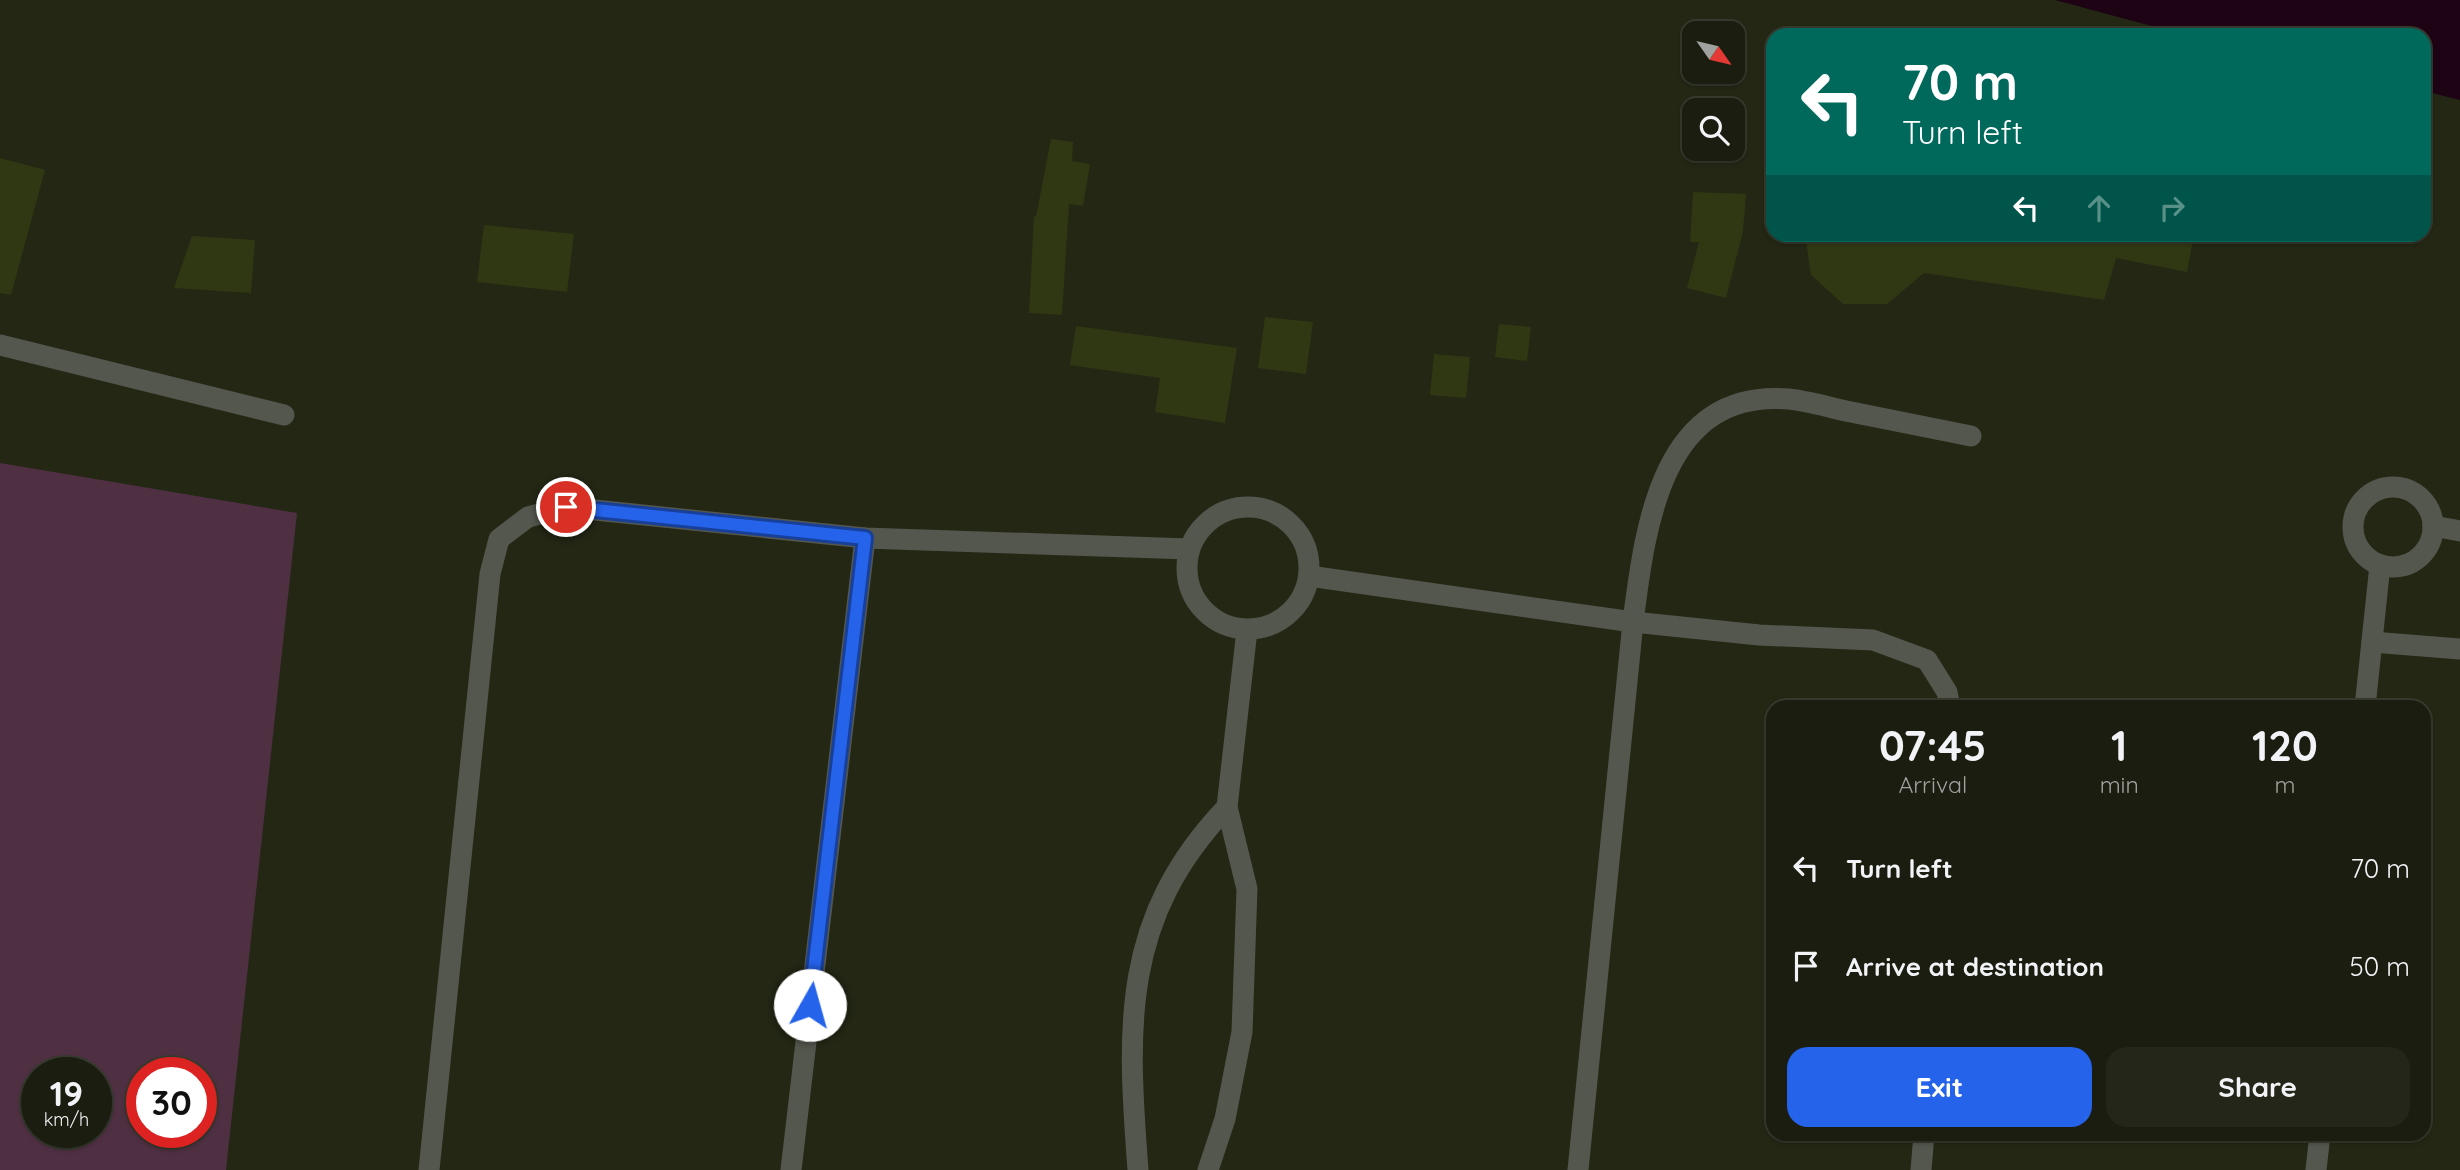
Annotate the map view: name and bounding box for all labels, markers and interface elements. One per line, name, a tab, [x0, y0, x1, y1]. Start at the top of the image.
north arrow	[1682, 21, 1745, 84]
map controls	[1682, 21, 1745, 161]
text: 70 m	[1902, 51, 2018, 112]
icon: left	[1787, 56, 1878, 147]
button: search	[1682, 98, 1745, 161]
text: Turn left	[1902, 112, 2023, 152]
icon: left	[2007, 189, 2045, 227]
icon: ahead	[2080, 189, 2118, 227]
icon: right	[2153, 189, 2191, 227]
pin	[536, 477, 596, 537]
icon: arrive	[547, 488, 585, 526]
text: 07:45	[1879, 719, 1987, 772]
text: 1	[2111, 719, 2127, 772]
text: 120	[2252, 719, 2318, 772]
text: Arrival	[1898, 770, 1967, 799]
text: min	[2100, 770, 2139, 799]
text: m	[2274, 770, 2295, 799]
icon: left	[1787, 849, 1825, 887]
text: Turn left	[1846, 852, 1953, 885]
text: 70 m	[2350, 852, 2410, 885]
icon: arrive	[1787, 947, 1825, 985]
text: Arrive at destination	[1846, 950, 2104, 983]
text: 50 m	[2350, 950, 2410, 983]
position arrow	[773, 968, 847, 1042]
button: Exit	[1787, 1047, 2092, 1127]
button: Share	[2106, 1047, 2410, 1127]
speed limit sign: 30	[126, 1057, 217, 1148]
text: 19	[50, 1071, 83, 1115]
text: km/h	[44, 1108, 89, 1131]

